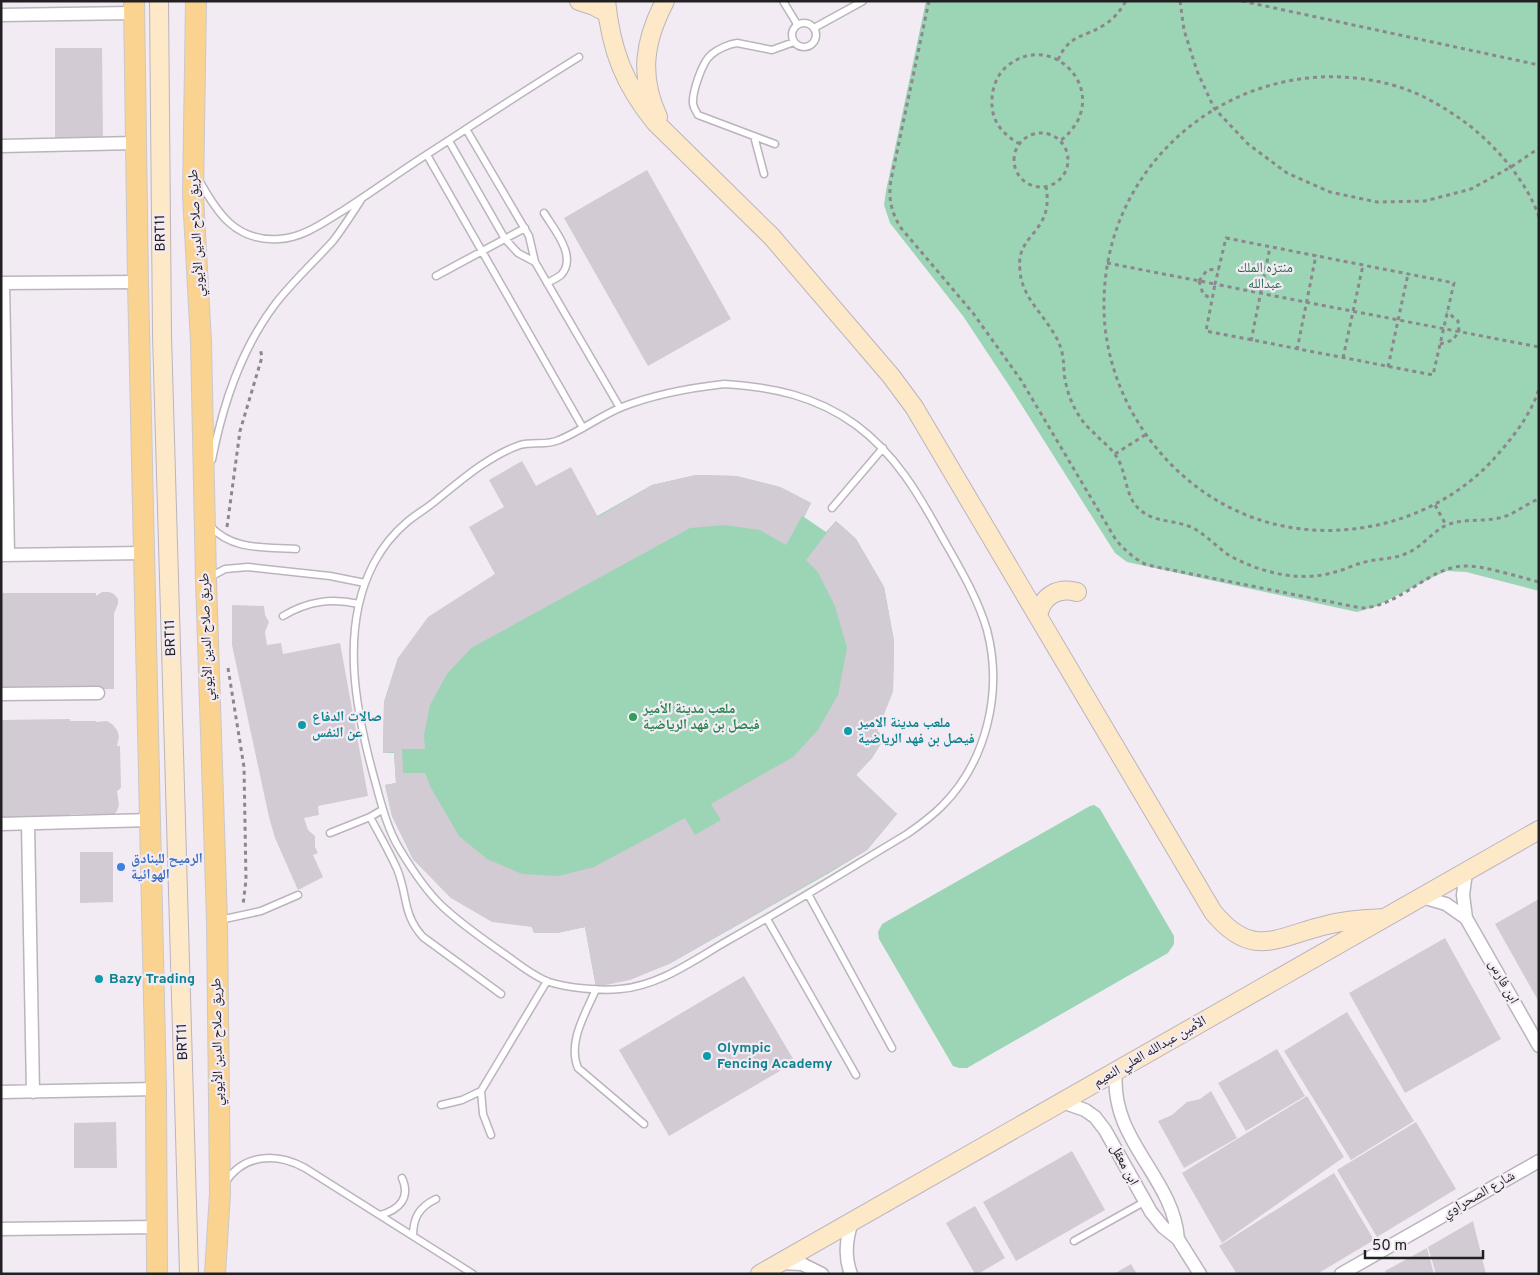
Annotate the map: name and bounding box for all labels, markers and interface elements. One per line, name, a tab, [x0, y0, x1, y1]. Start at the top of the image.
street label: طريق صلاح الدين الأيوبي	[185, 168, 210, 298]
street label: BRT11	[152, 214, 170, 252]
park label: منتزه الملك عبدالله	[1237, 260, 1293, 293]
street label: طريق صلاح الدين الأيوبي	[196, 573, 219, 701]
street label: BRT11	[162, 619, 180, 657]
place label: ملعب مدينة الأمير فيصل بن فهد الرياضية	[642, 701, 760, 734]
place label: صالات الدفاع عن النفس	[312, 709, 382, 742]
marker: ملعب مدينة الأمير فيصل بن فهد الرياضية	[627, 711, 639, 723]
place label: ملعب مدينة الامير فيصل بن فهد الرياضية	[857, 715, 975, 748]
marker: صالات الدفاع عن النفس	[296, 719, 308, 731]
marker: ملعب مدينة الامير فيصل بن فهد الرياضية	[842, 725, 854, 737]
place label: الرميح للبنادق الهوائية	[131, 851, 203, 884]
marker: الرميح للبنادق الهوائية	[115, 861, 127, 873]
street label: ابن فارس	[1484, 957, 1522, 1007]
place label: Bazy Trading	[109, 971, 195, 988]
marker: Bazy Trading	[93, 973, 105, 985]
street label: طريق صلاح الدين الأيوبي	[208, 978, 229, 1106]
street label: الأمين عبدالله العلي النعيم	[1090, 1013, 1210, 1093]
street label: BRT11	[174, 1023, 192, 1061]
place label: Olympic Fencing Academy	[717, 1040, 832, 1073]
marker: Olympic Fencing Academy	[701, 1050, 713, 1062]
street label: ابن معقل	[1106, 1141, 1142, 1189]
street label: شارع الصحراوي	[1440, 1167, 1519, 1224]
scale bar	[1365, 1228, 1482, 1260]
text: 50 m	[1372, 1237, 1407, 1256]

